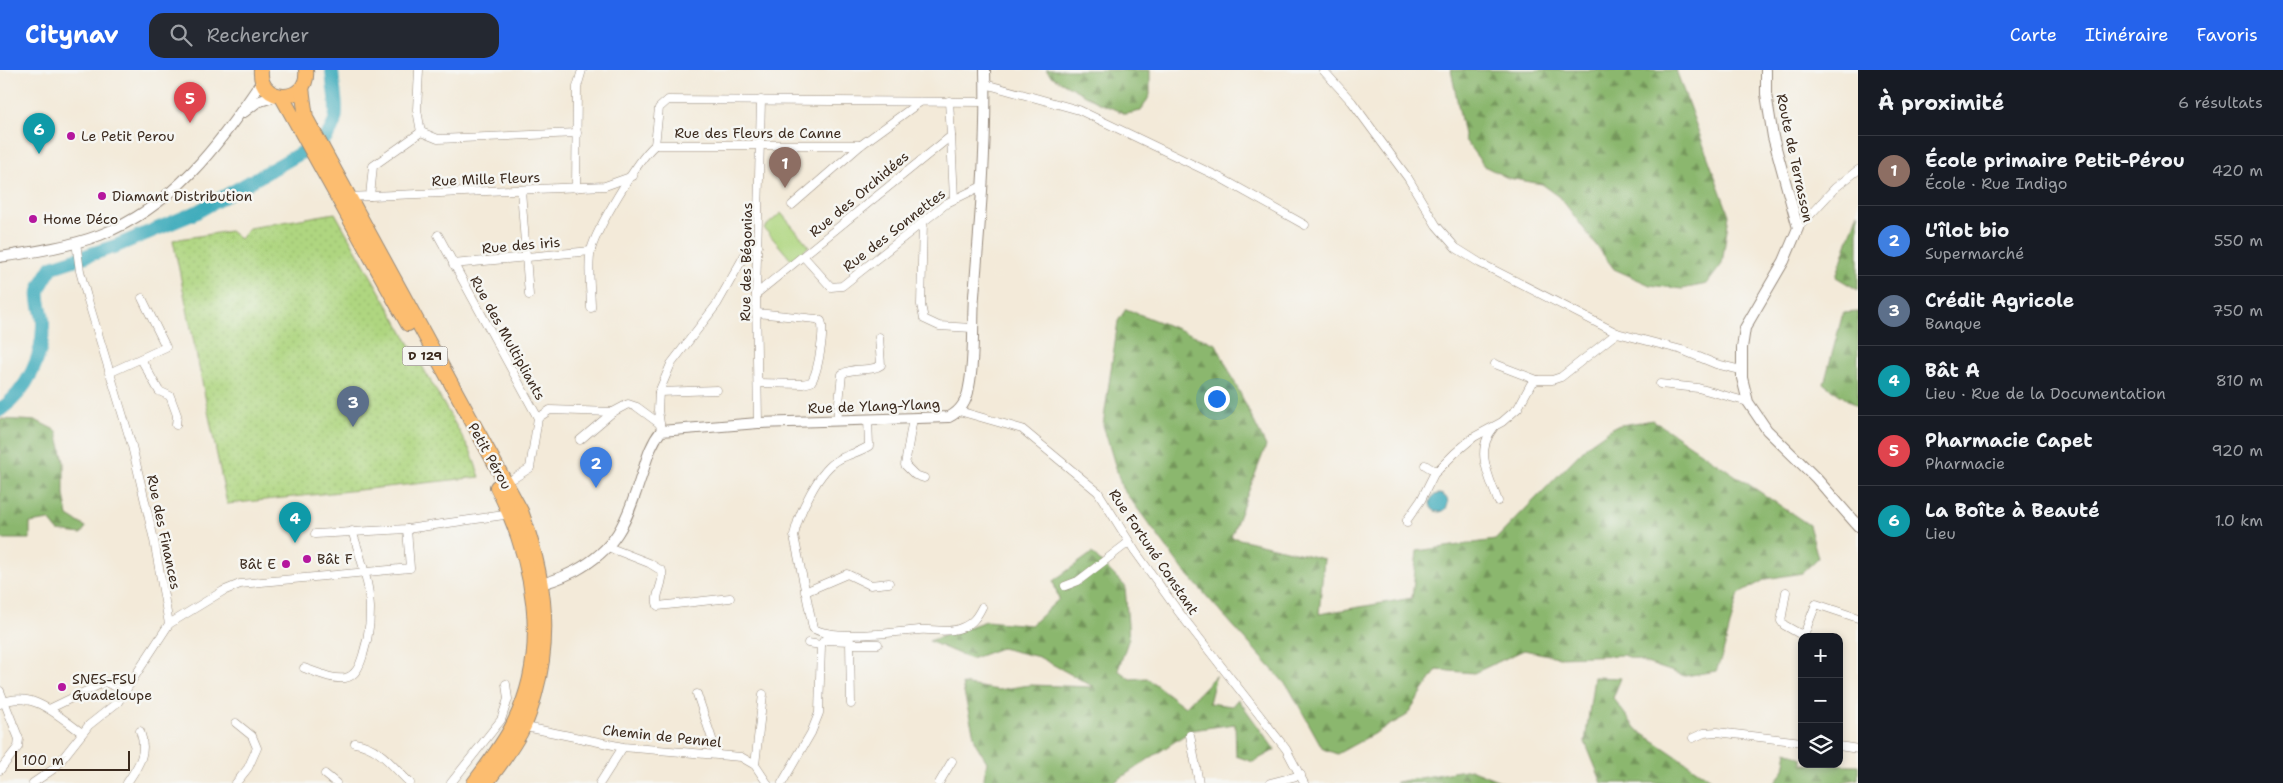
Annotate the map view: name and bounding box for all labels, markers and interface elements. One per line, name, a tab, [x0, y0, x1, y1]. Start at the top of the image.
search box	[149, 13, 499, 58]
text: Citynav	[25, 19, 119, 51]
icon: search	[167, 21, 195, 49]
text: Rechercher	[207, 23, 309, 48]
text: Carte	[2010, 23, 2057, 47]
text: Itinéraire	[2085, 23, 2169, 47]
text: Favoris	[2197, 23, 2258, 47]
pin: 5	[174, 82, 206, 123]
text: À proximité	[1878, 89, 2004, 117]
street label: Route de Terrasson	[1773, 92, 1818, 224]
text: 6 résultats	[2178, 92, 2263, 113]
pin: 6	[23, 113, 55, 154]
street label: Rue des Fleurs de Canne	[675, 124, 842, 142]
place label: Le Petit Perou	[81, 127, 175, 145]
marker: Le Petit Perou	[65, 130, 77, 142]
pin: 1	[769, 147, 801, 188]
street label: Rue des Orchidées	[806, 147, 912, 241]
text: École primaire Petit-Pérou	[1925, 148, 2185, 173]
text: 1	[1890, 160, 1898, 181]
text: 420 m	[2212, 160, 2263, 181]
street label: Rue Mille Fleurs	[431, 168, 541, 190]
text: École · Rue Indigo	[1925, 173, 2067, 194]
street label: Rue des Sonnettes	[839, 184, 949, 276]
place label: Diamant Distribution	[112, 187, 253, 205]
marker: Diamant Distribution	[96, 190, 108, 202]
street label: Rue des Bégonias	[736, 202, 756, 322]
place label: Home Déco	[43, 210, 118, 228]
marker: Home Déco	[27, 213, 39, 225]
text: L'îlot bio	[1925, 218, 2009, 243]
text: 2	[1888, 230, 1900, 251]
text: 550 m	[2214, 230, 2263, 251]
street label: Rue des iris	[481, 233, 561, 257]
text: Supermarché	[1925, 243, 2024, 264]
street label: Rue des Multipliants	[466, 273, 550, 403]
text: Crédit Agricole	[1925, 288, 2074, 313]
text: 3	[1888, 300, 1900, 321]
text: 750 m	[2212, 300, 2263, 321]
text: Banque	[1925, 313, 1982, 334]
road number: D 129	[402, 346, 448, 366]
text: Bât A	[1925, 358, 1980, 383]
text: 4	[1888, 370, 1900, 391]
text: 810 m	[2216, 370, 2263, 391]
text: Lieu · Rue de la Documentation	[1925, 383, 2166, 404]
pin: 3	[337, 386, 369, 427]
your location	[1204, 386, 1230, 412]
street label: Rue de Ylang-Ylang	[807, 395, 941, 417]
street label: Petit Pérou	[464, 419, 516, 493]
text: Pharmacie Capet	[1925, 428, 2093, 453]
text: 5	[1889, 440, 1899, 461]
text: 920 m	[2211, 440, 2263, 461]
pin: 2	[580, 447, 612, 488]
text: Pharmacie	[1925, 453, 2005, 474]
street label: Rue des Finances	[143, 473, 185, 591]
street label: Rue Fortuné Constant	[1105, 486, 1203, 618]
text: La Boîte à Beauté	[1925, 498, 2100, 523]
pin: 4	[279, 502, 311, 543]
text: 6	[1888, 510, 1900, 531]
text: 1.0 km	[2215, 510, 2263, 531]
text: Lieu	[1925, 523, 1956, 544]
place label: Bât F	[317, 550, 353, 568]
marker: Bât F	[301, 553, 313, 565]
place label: Bât E	[239, 555, 276, 573]
marker: Bât E	[280, 558, 292, 570]
map controls	[1798, 633, 1843, 768]
button: +	[1798, 633, 1843, 678]
place label: SNES-FSU Guadeloupe	[72, 670, 152, 704]
button: −	[1798, 678, 1843, 723]
marker: SNES-FSU Guadeloupe	[56, 681, 68, 693]
street label: Chemin de Pennel	[602, 721, 723, 751]
button: layers	[1798, 723, 1843, 768]
scale bar	[15, 748, 130, 771]
text: 100 m	[22, 751, 64, 769]

